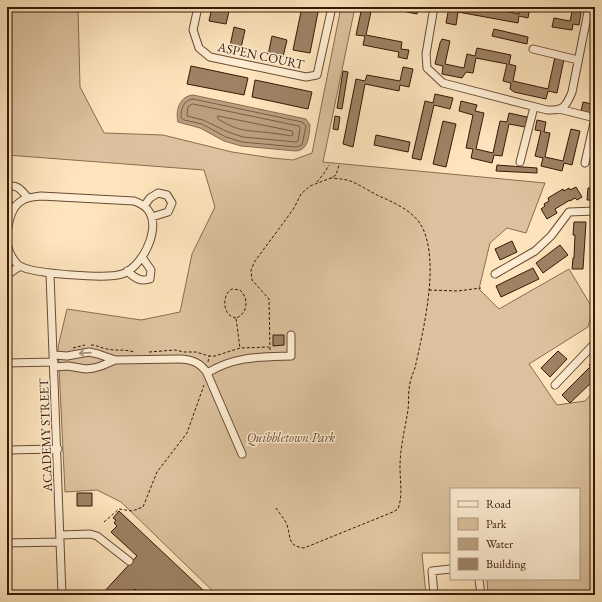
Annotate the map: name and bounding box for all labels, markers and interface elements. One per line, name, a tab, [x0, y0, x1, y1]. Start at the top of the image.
street label: ASPEN COURT	[215, 38, 306, 73]
one-way arrow	[79, 349, 92, 357]
street label: ACADEMY STREET	[35, 378, 56, 493]
park label: Quibbletown Park	[247, 429, 335, 446]
legend	[450, 488, 580, 580]
text: Road	[486, 496, 512, 512]
text: Park	[486, 516, 507, 532]
text: Water	[486, 536, 513, 552]
text: Building	[486, 556, 527, 572]

